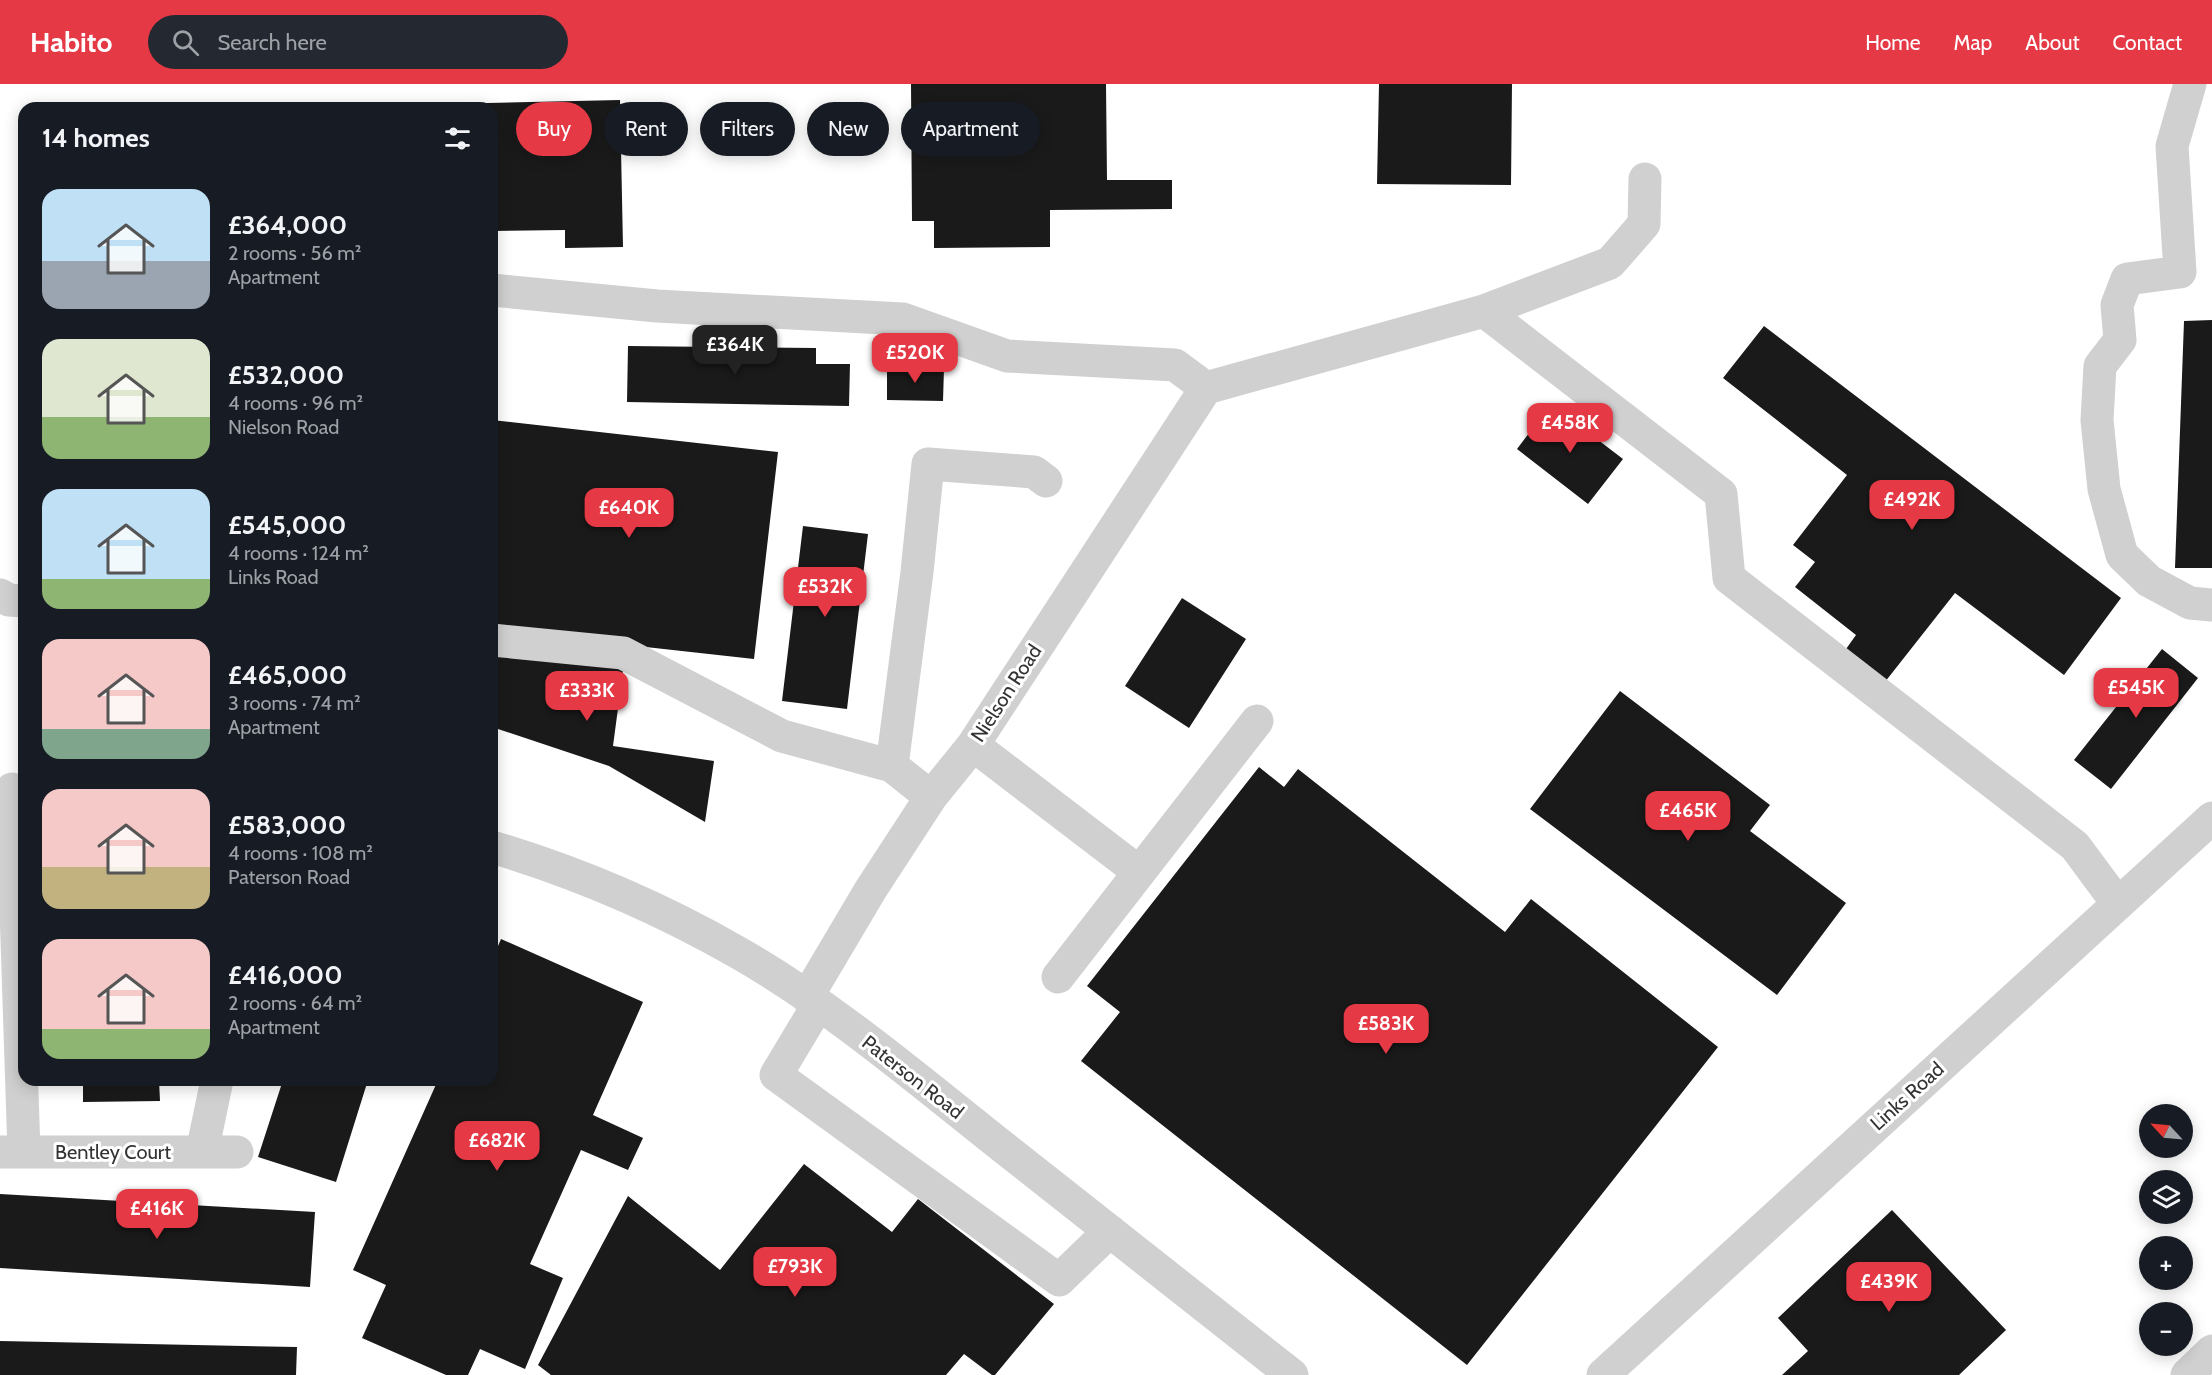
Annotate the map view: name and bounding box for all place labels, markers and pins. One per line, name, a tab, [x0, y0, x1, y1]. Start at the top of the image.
pin: £364K	[693, 325, 777, 376]
pin: £520K	[873, 333, 957, 384]
pin: £458K	[1528, 403, 1612, 454]
pin: £492K	[1870, 480, 1954, 531]
pin: £640K	[587, 488, 671, 539]
pin: £532K	[783, 567, 867, 618]
pin: £545K	[2094, 668, 2178, 719]
pin: £333K	[545, 671, 629, 722]
pin: £465K	[1646, 791, 1730, 842]
pin: £583K	[1344, 1004, 1428, 1055]
pin: £682K	[455, 1121, 539, 1172]
pin: £416K	[115, 1189, 199, 1240]
pin: £793K	[753, 1247, 837, 1298]
pin: £439K	[1847, 1262, 1931, 1313]

